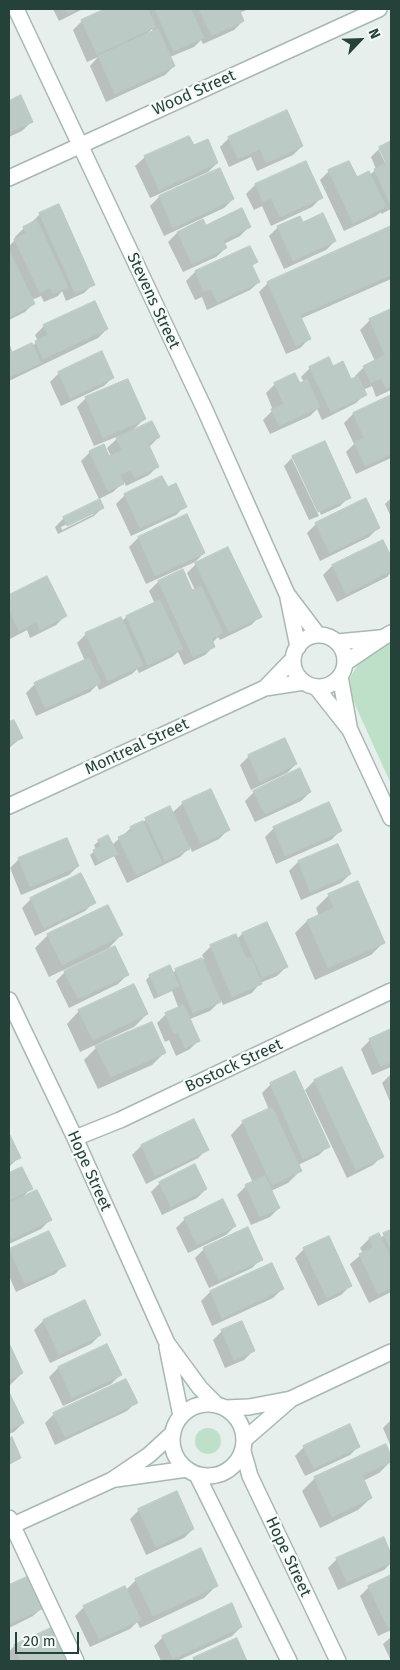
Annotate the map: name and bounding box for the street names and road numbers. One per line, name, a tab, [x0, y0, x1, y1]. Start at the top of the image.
street label: Wood Street	[149, 66, 239, 120]
street label: Stevens Street	[122, 250, 184, 352]
street label: Montreal Street	[82, 715, 192, 779]
street label: Bostock Street	[182, 1035, 286, 1097]
street label: Hope Street	[63, 1128, 115, 1214]
street label: Hope Street	[261, 1514, 315, 1600]

